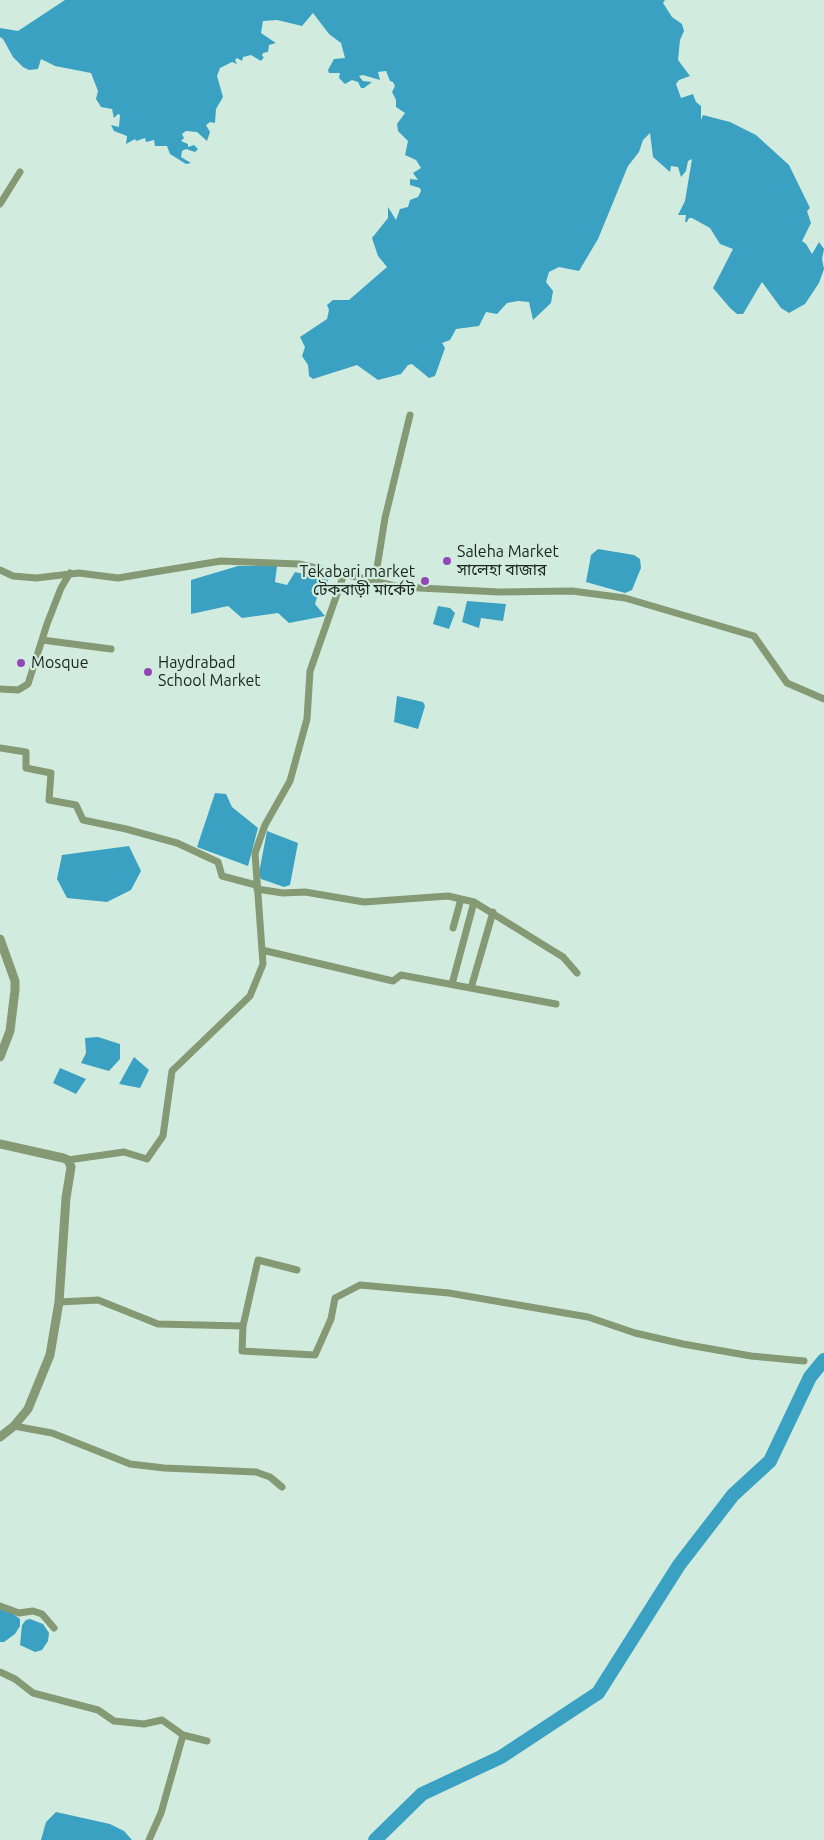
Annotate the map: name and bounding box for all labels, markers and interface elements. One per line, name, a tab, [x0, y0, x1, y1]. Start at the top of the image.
place label: Saleha Market সালেহা বাজার	[457, 542, 559, 580]
marker: Saleha Market সালেহা বাজার	[441, 555, 453, 567]
place label: Tekabari market টেকবাড়ী মার্কেট	[300, 562, 415, 600]
marker: Tekabari market টেকবাড়ী মার্কেট	[419, 575, 431, 587]
place label: Mosque	[31, 653, 89, 673]
place label: Haydrabad School Market	[158, 653, 261, 691]
marker: Mosque	[15, 657, 27, 669]
marker: Haydrabad School Market	[142, 666, 154, 678]

